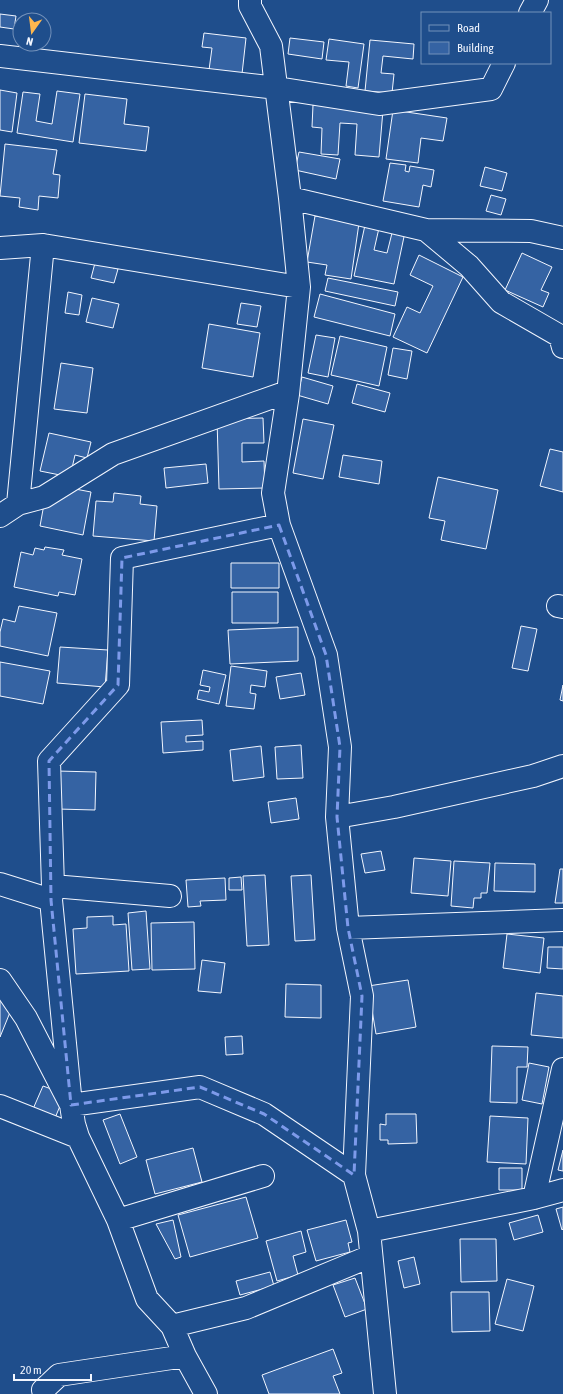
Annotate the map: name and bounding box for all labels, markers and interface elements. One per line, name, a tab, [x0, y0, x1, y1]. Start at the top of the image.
north arrow	[12, 12, 52, 52]
legend	[421, 12, 551, 64]
text: Road	[457, 21, 480, 35]
text: N	[25, 35, 34, 48]
text: Building	[457, 41, 495, 55]
scale bar	[14, 1356, 91, 1382]
text: 20 m	[20, 1363, 42, 1377]

